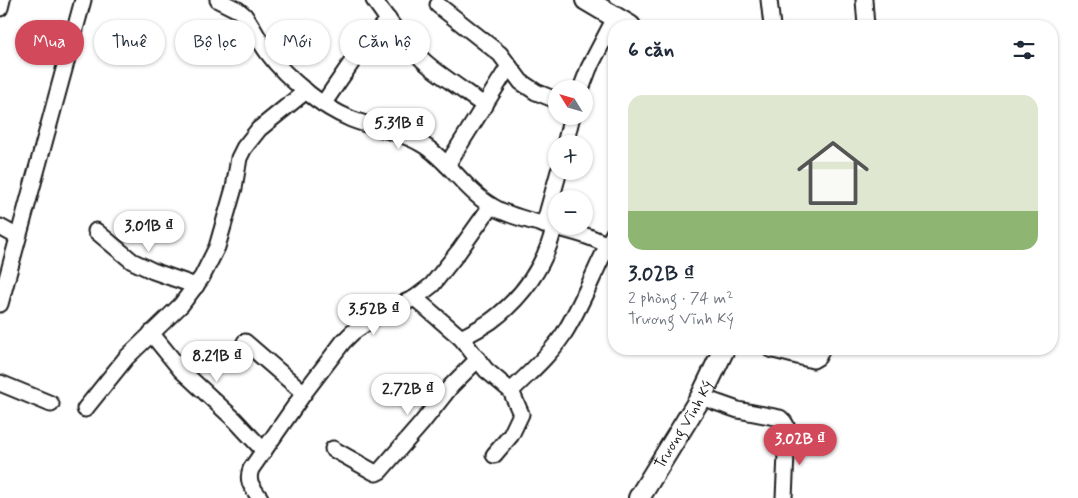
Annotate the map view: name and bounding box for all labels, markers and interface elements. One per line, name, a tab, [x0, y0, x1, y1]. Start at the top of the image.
chip: Mua	[15, 20, 84, 65]
chip: Thuê	[94, 20, 165, 65]
chip: Bộ lọc	[175, 20, 255, 65]
chip: Mới	[265, 20, 330, 65]
chip: Căn hộ	[340, 20, 430, 65]
text: 6 căn	[628, 36, 674, 64]
icon: filters	[1010, 36, 1038, 64]
north arrow	[548, 80, 592, 125]
map controls	[548, 80, 593, 235]
pin: 5.31B ₫	[353, 108, 445, 150]
text: 5.31B ₫	[374, 113, 424, 134]
icon: home	[788, 128, 878, 218]
button: +	[548, 135, 593, 180]
button: −	[548, 190, 593, 235]
pin: 3.01B ₫	[103, 210, 195, 253]
text: 3.01B ₫	[124, 216, 174, 237]
text: 3.02B ₫	[628, 260, 694, 288]
text: 2 phòng · 74 m²	[628, 288, 733, 309]
pin: 3.52B ₫	[328, 294, 420, 336]
text: 3.52B ₫	[348, 299, 400, 320]
text: Trương Vĩnh Ký	[628, 309, 734, 330]
pin: 8.21B ₫	[171, 340, 263, 383]
text: 8.21B ₫	[192, 346, 242, 367]
pin: 2.72B ₫	[362, 374, 454, 416]
street label: Trương Vĩnh Ký	[650, 378, 718, 473]
text: 2.72B ₫	[382, 379, 434, 400]
pin: 3.02B ₫	[754, 424, 846, 466]
text: 3.02B ₫	[775, 429, 825, 450]

